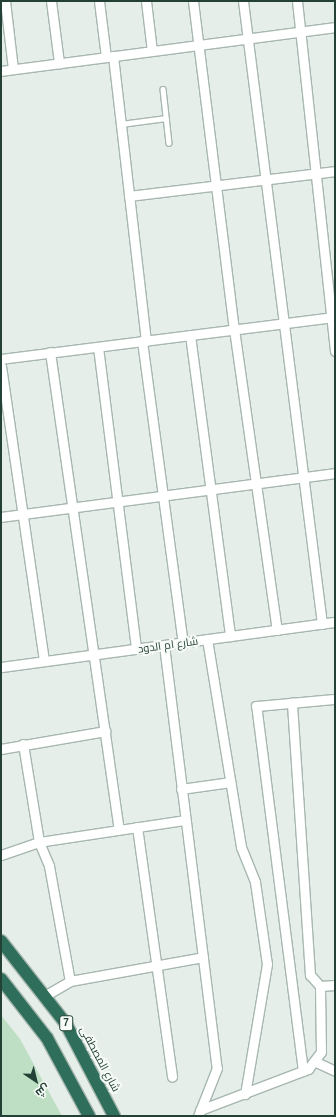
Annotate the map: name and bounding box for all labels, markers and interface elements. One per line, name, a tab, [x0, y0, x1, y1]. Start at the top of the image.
street label: شارع ام الدود	[137, 634, 199, 656]
road number: 7	[59, 1015, 73, 1031]
street label: شارع المصطفى	[77, 1024, 123, 1094]
north arrow	[16, 1061, 56, 1101]
text: ش	[34, 1082, 52, 1100]

